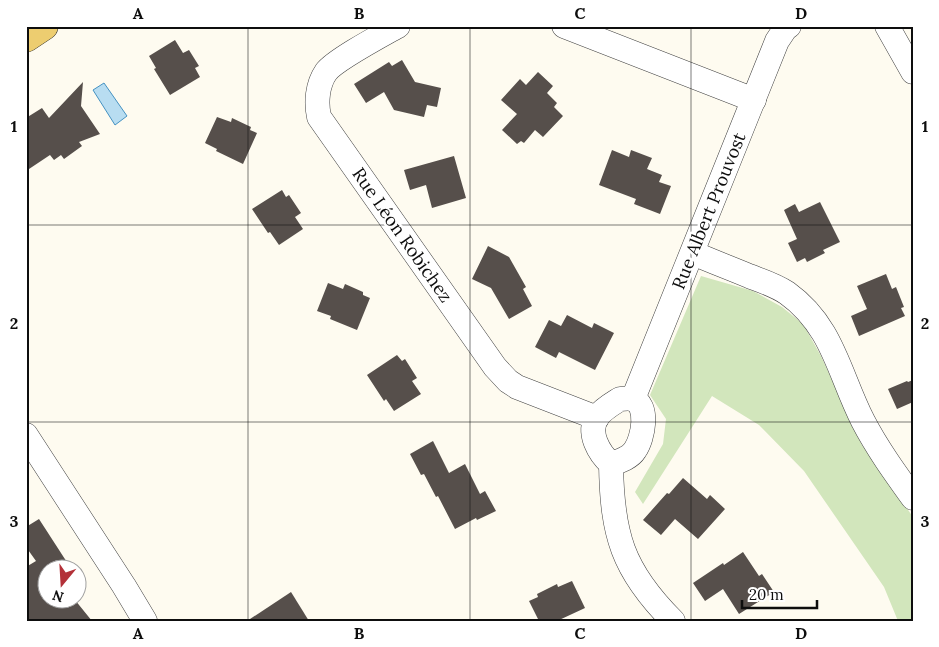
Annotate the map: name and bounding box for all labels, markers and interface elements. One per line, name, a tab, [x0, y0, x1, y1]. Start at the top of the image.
text: A	[133, 3, 144, 23]
text: B	[354, 3, 365, 23]
text: C	[574, 3, 586, 23]
text: D	[795, 3, 807, 23]
text: 1	[11, 116, 17, 136]
text: 1	[922, 116, 928, 136]
street label: Rue Albert Prouvost	[667, 129, 751, 293]
street label: Rue Léon Robichez	[347, 163, 458, 307]
text: 2	[10, 313, 18, 333]
text: 2	[921, 313, 929, 333]
text: 3	[10, 511, 19, 531]
text: 3	[921, 511, 930, 531]
north arrow	[38, 560, 88, 610]
scale bar	[742, 577, 816, 609]
text: 20 m	[749, 585, 784, 604]
text: N	[50, 586, 66, 607]
text: A	[133, 623, 144, 643]
text: B	[354, 623, 365, 643]
text: C	[574, 623, 586, 643]
text: D	[795, 623, 807, 643]

